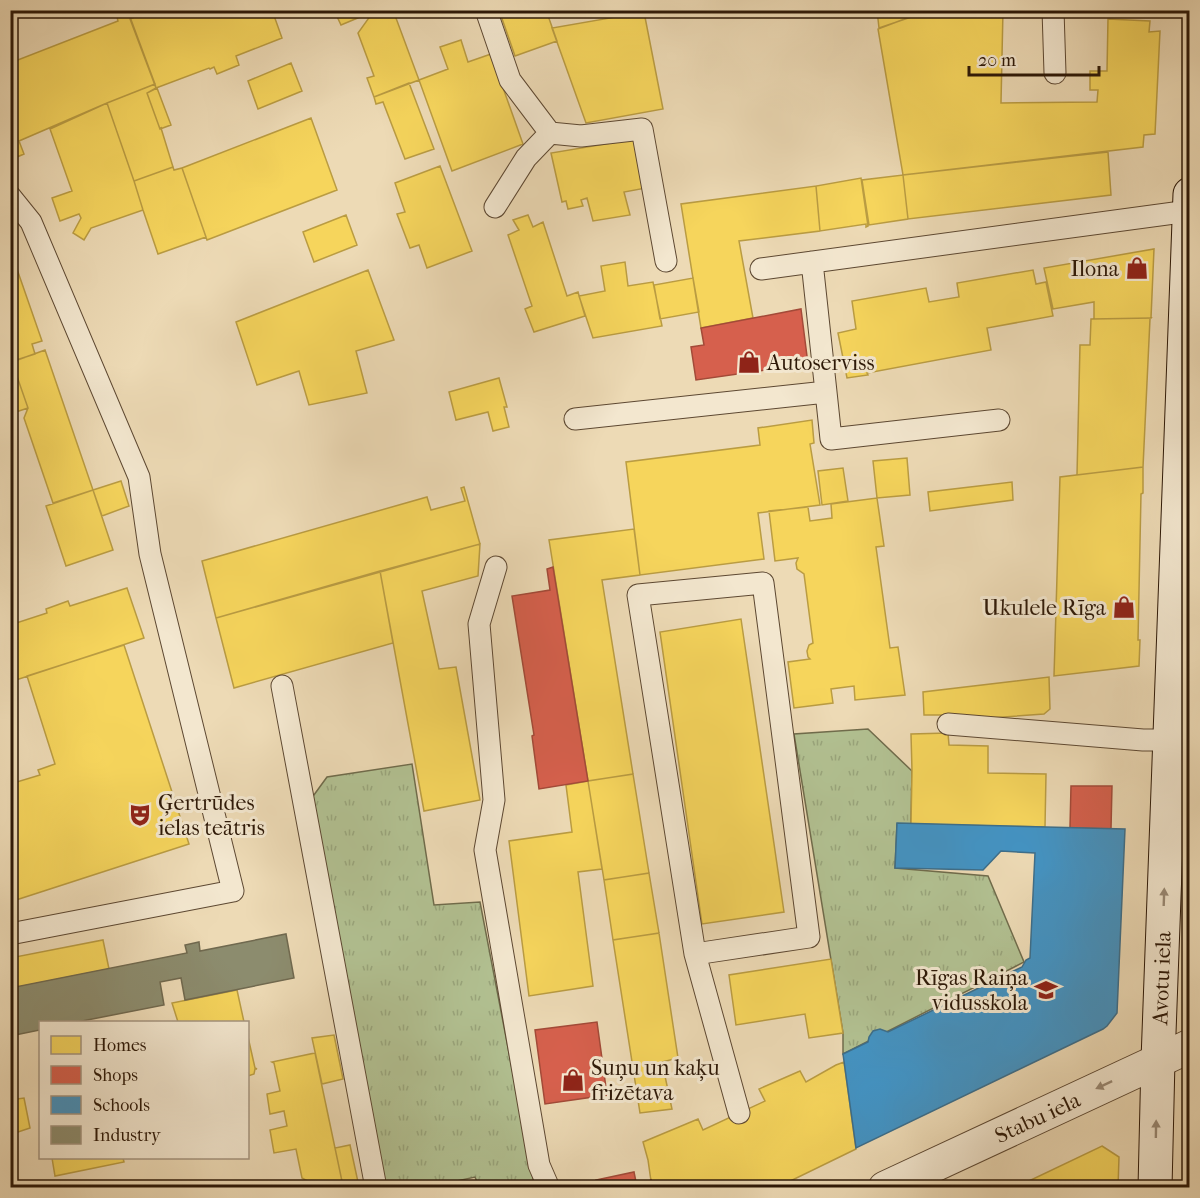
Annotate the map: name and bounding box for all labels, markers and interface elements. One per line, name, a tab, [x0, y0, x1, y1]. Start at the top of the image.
scale bar	[969, 39, 1100, 77]
text: 20 m	[978, 50, 1016, 71]
shop icon: Ilona	[1124, 255, 1150, 281]
place label: Ilona	[1071, 256, 1120, 282]
shop icon: Autoserviss	[736, 349, 762, 375]
place label: Autoserviss	[766, 350, 875, 376]
shop icon: Ukulele Rīga	[1111, 594, 1137, 620]
place label: Ukulele Rīga	[983, 595, 1107, 621]
place label: Ģertrūdes ielas teātris	[158, 790, 265, 841]
theatre icon: Ģertrūdes ielas teātris	[127, 802, 153, 828]
one-way arrow	[1159, 888, 1169, 907]
street label: Avotu iela	[1147, 930, 1177, 1027]
place label: Rīgas Raiņa vidusskola	[915, 965, 1029, 1016]
school or university icon: Rīgas Raiņa vidusskola	[1033, 977, 1059, 1003]
legend	[39, 1021, 249, 1159]
text: Homes	[93, 1035, 147, 1056]
place label: Suņu un kaķu frizētava	[591, 1055, 720, 1106]
text: Shops	[93, 1065, 138, 1086]
shop icon: Suņu un kaķu frizētava	[560, 1067, 586, 1093]
one-way arrow	[1095, 1080, 1113, 1090]
street label: Stabu iela	[991, 1087, 1085, 1149]
text: Schools	[93, 1095, 150, 1116]
one-way arrow	[1151, 1120, 1161, 1139]
text: Industry	[93, 1125, 162, 1146]

